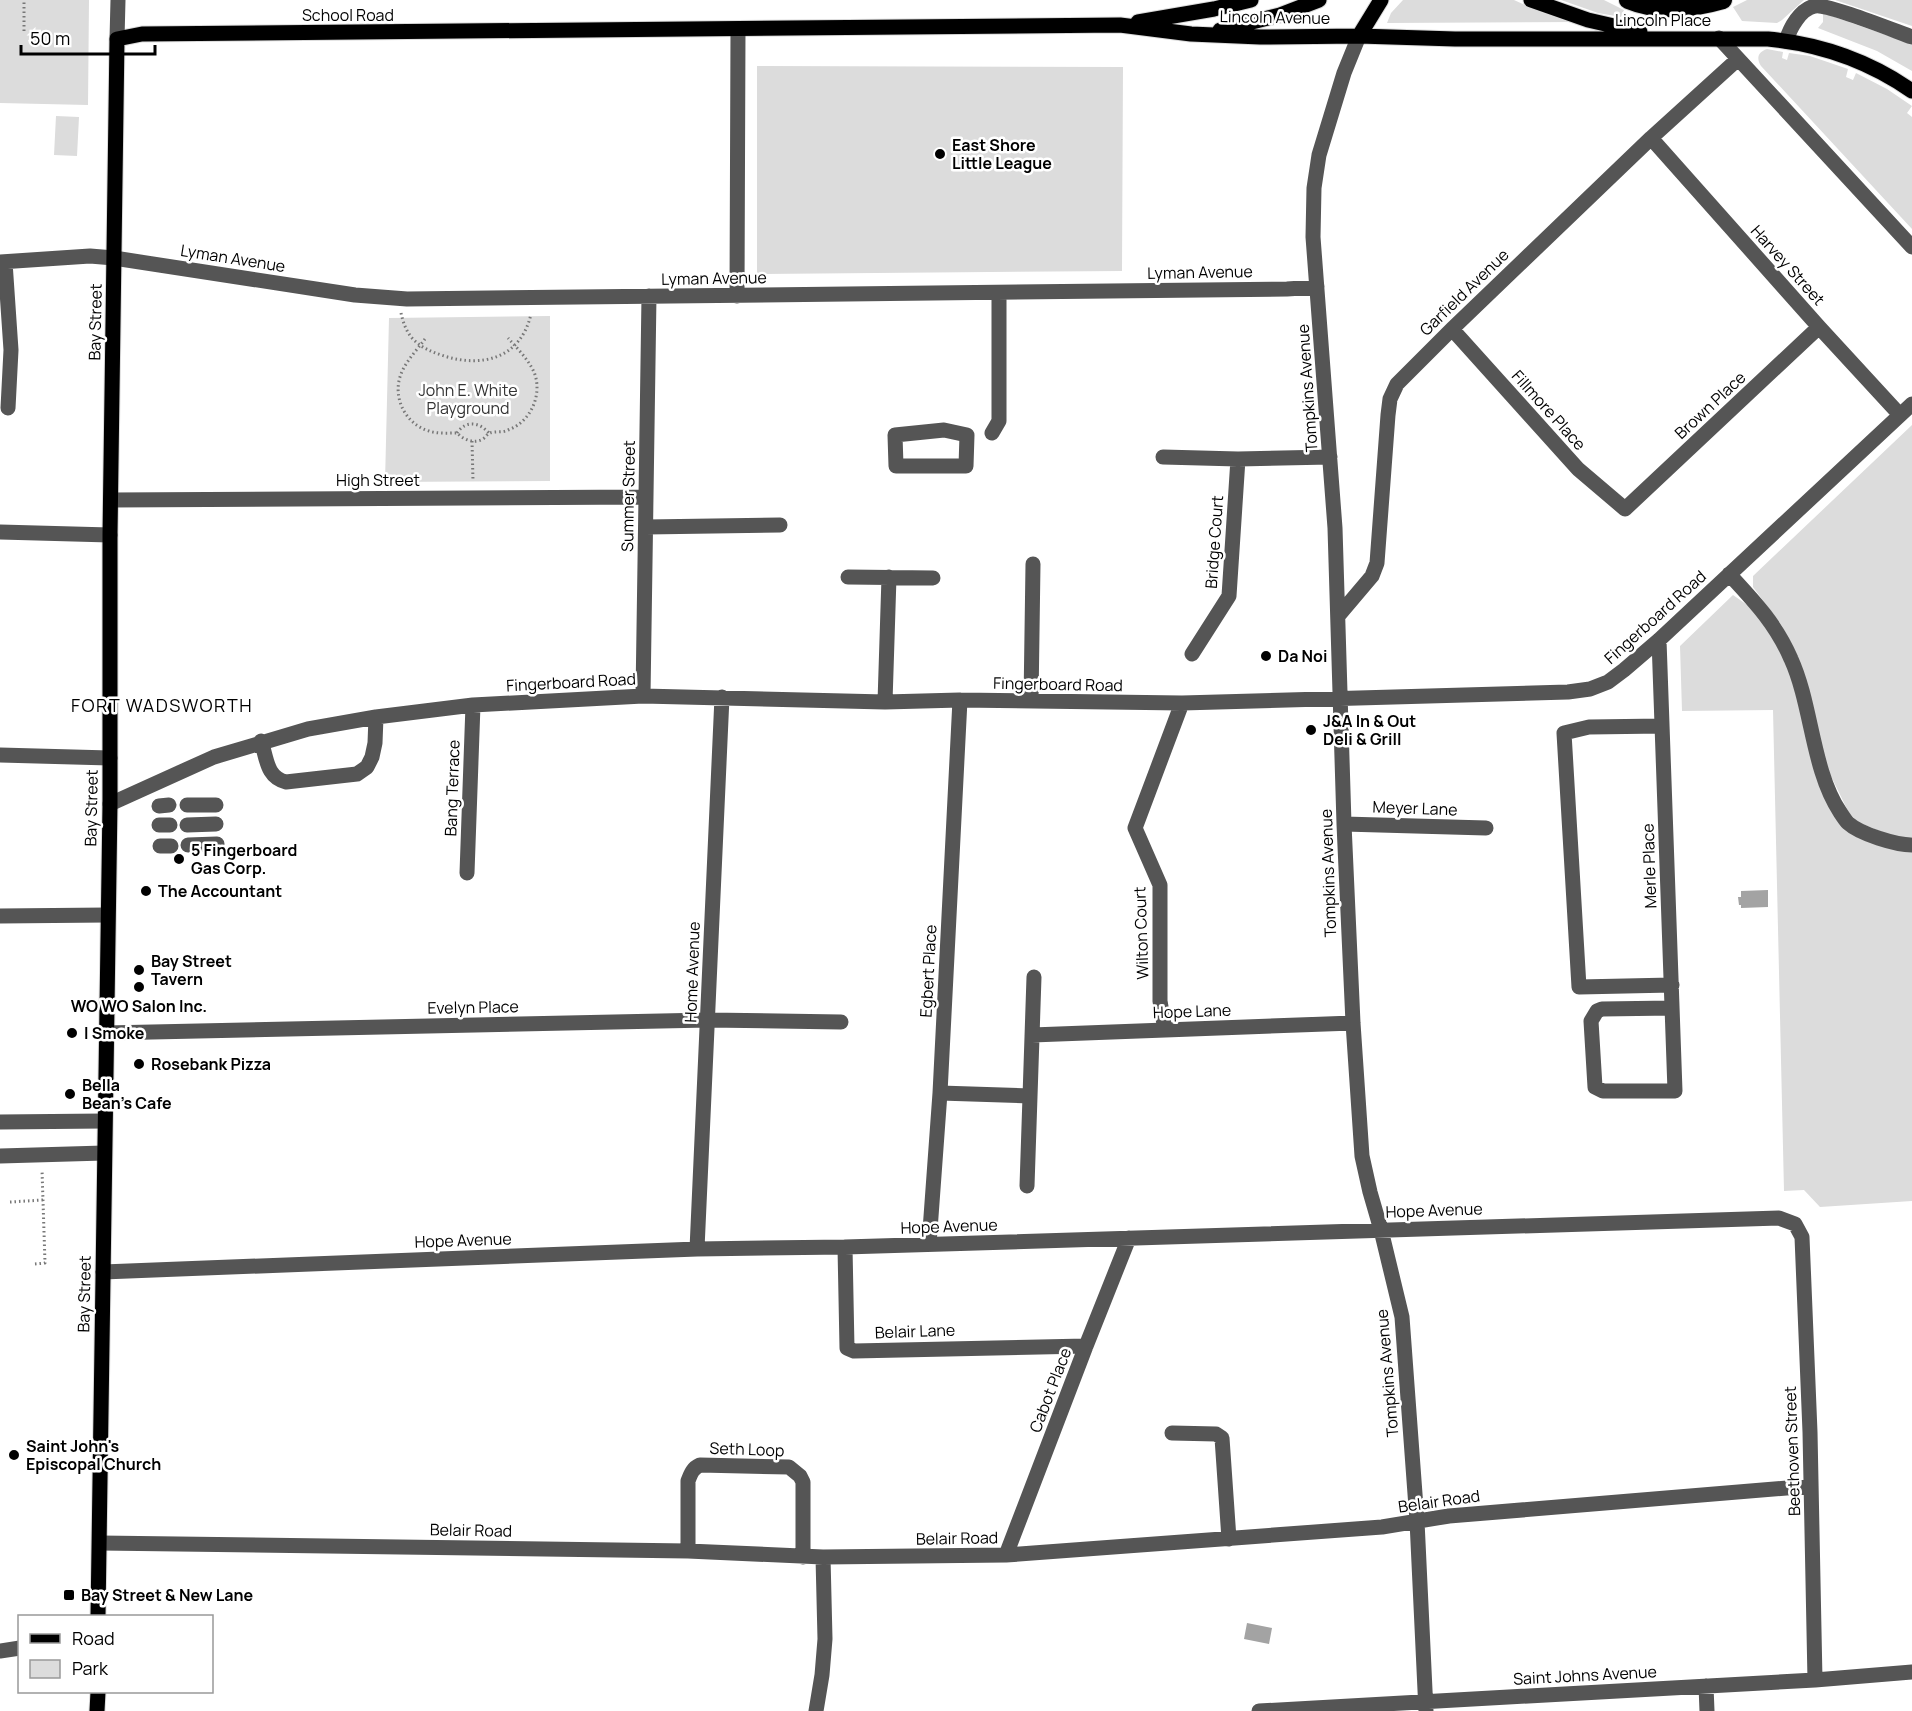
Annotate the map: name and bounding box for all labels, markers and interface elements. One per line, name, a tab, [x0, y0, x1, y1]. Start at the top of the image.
street label: School Road	[302, 4, 394, 26]
street label: Lincoln Avenue	[1219, 5, 1331, 29]
street label: Lincoln Place	[1615, 9, 1711, 31]
scale bar	[21, 18, 154, 56]
text: 50 m	[30, 26, 70, 50]
place label: East Shore Little League	[952, 134, 1052, 174]
marker: East Shore Little League	[933, 147, 947, 161]
street label: Harvey Street	[1746, 220, 1830, 310]
street label: Lyman Avenue	[179, 239, 287, 277]
street label: Garfield Avenue	[1415, 244, 1513, 340]
street label: Lyman Avenue	[1147, 260, 1253, 284]
street label: Lyman Avenue	[661, 266, 767, 290]
street label: Bay Street	[83, 283, 107, 361]
street label: Tompkins Avenue	[1292, 323, 1322, 453]
street label: Fillmore Place	[1507, 365, 1591, 455]
street label: Brown Place	[1670, 366, 1750, 444]
park label: John E. White Playground	[418, 379, 518, 419]
street label: Summer Street	[616, 440, 640, 552]
street label: High Street	[336, 469, 420, 491]
street label: Bridge Court	[1200, 495, 1228, 589]
street label: Fingerboard Road	[1599, 565, 1711, 669]
place label: Da Noi	[1278, 645, 1328, 667]
marker: Da Noi	[1259, 649, 1273, 663]
street label: Fingerboard Road	[506, 668, 636, 696]
street label: Fingerboard Road	[993, 672, 1123, 696]
district label: FORT WADSWORTH	[71, 693, 253, 717]
place label: J&A In & Out Deli & Grill	[1323, 710, 1416, 750]
marker: J&A In & Out Deli & Grill	[1304, 723, 1318, 737]
street label: Bang Terrace	[439, 739, 465, 837]
street label: Bay Street	[79, 769, 103, 847]
street label: Meyer Lane	[1372, 796, 1458, 820]
street label: Tompkins Avenue	[1315, 808, 1341, 938]
street label: Merle Place	[1637, 823, 1661, 909]
place label: 5 Fingerboard Gas Corp.	[191, 839, 297, 879]
marker: 5 Fingerboard Gas Corp.	[172, 852, 186, 866]
place label: The Accountant	[158, 880, 282, 902]
marker: The Accountant	[139, 884, 153, 898]
street label: Wilton Court	[1128, 886, 1154, 980]
street label: Home Avenue	[679, 921, 705, 1023]
street label: Egbert Place	[915, 924, 941, 1018]
place label: Bay Street Tavern	[151, 950, 232, 990]
marker: Bay Street Tavern	[132, 963, 146, 977]
marker: WO WO Salon Inc.	[132, 980, 146, 994]
place label: WO WO Salon Inc.	[71, 995, 207, 1017]
street label: Evelyn Place	[427, 995, 519, 1019]
street label: Hope Lane	[1152, 999, 1232, 1023]
place label: I Smoke	[84, 1022, 145, 1044]
marker: I Smoke	[65, 1026, 79, 1040]
place label: Rosebank Pizza	[151, 1053, 271, 1075]
marker: Rosebank Pizza	[132, 1057, 146, 1071]
place label: Bella Bean's Cafe	[82, 1074, 172, 1114]
marker: Bella Bean's Cafe	[63, 1087, 77, 1101]
street label: Hope Avenue	[1385, 1197, 1483, 1223]
street label: Hope Avenue	[900, 1213, 998, 1239]
street label: Hope Avenue	[414, 1227, 512, 1253]
street label: Bay Street	[72, 1255, 96, 1333]
street label: Tompkins Avenue	[1370, 1308, 1404, 1438]
street label: Belair Lane	[874, 1319, 956, 1343]
street label: Cabot Place	[1024, 1344, 1076, 1436]
street label: Beethoven Street	[1779, 1386, 1805, 1516]
place label: Saint John's Episcopal Church	[26, 1435, 161, 1475]
street label: Seth Loop	[709, 1437, 785, 1461]
marker: Saint John's Episcopal Church	[7, 1448, 21, 1462]
street label: Belair Road	[1397, 1484, 1481, 1518]
street label: Belair Road	[430, 1518, 512, 1542]
street label: Belair Road	[916, 1526, 998, 1550]
place label: Bay Street & New Lane	[81, 1584, 253, 1606]
marker: Bay Street & New Lane	[62, 1588, 76, 1602]
legend	[18, 1615, 213, 1693]
text: Road	[72, 1626, 115, 1650]
text: Park	[72, 1656, 109, 1680]
street label: Saint Johns Avenue	[1513, 1660, 1657, 1690]

